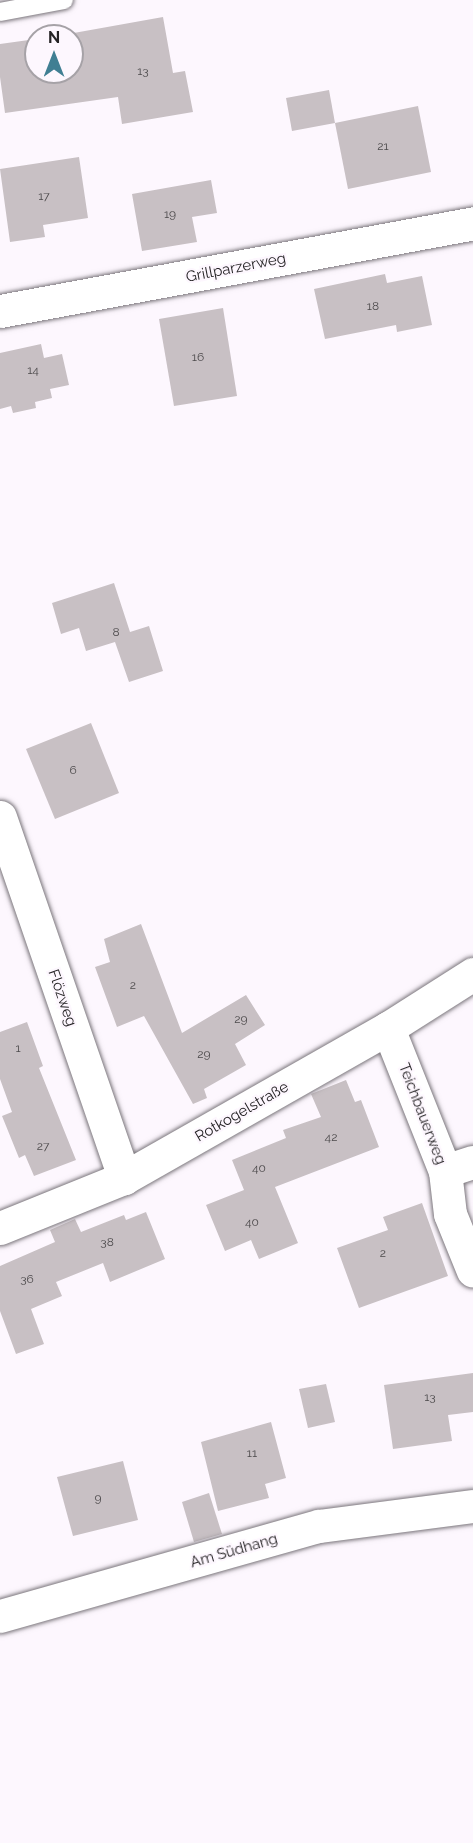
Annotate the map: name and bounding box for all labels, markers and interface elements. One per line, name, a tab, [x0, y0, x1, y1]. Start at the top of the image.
north arrow	[24, 24, 84, 84]
text: N	[48, 28, 60, 47]
house number: 13	[137, 65, 149, 79]
house number: 21	[377, 140, 389, 154]
house number: 17	[38, 190, 50, 204]
house number: 19	[164, 208, 176, 222]
street label: Grillparzerweg	[185, 249, 287, 287]
house number: 18	[367, 300, 379, 314]
house number: 16	[192, 351, 204, 365]
house number: 14	[27, 364, 39, 378]
house number: 8	[112, 626, 120, 640]
house number: 6	[69, 764, 77, 778]
street label: Flözweg	[44, 967, 80, 1029]
house number: 2	[130, 979, 136, 993]
house number: 29	[234, 1013, 248, 1027]
house number: 1	[15, 1042, 21, 1056]
house number: 29	[197, 1048, 211, 1062]
street label: Teichbauerweg	[394, 1061, 450, 1167]
street label: Rotkogelstraße	[192, 1078, 292, 1146]
house number: 42	[325, 1131, 337, 1145]
house number: 27	[37, 1140, 49, 1154]
house number: 40	[252, 1162, 266, 1176]
house number: 40	[245, 1216, 259, 1230]
house number: 38	[100, 1236, 114, 1250]
house number: 2	[380, 1247, 386, 1261]
house number: 36	[20, 1273, 34, 1287]
house number: 13	[424, 1391, 436, 1405]
house number: 11	[247, 1447, 257, 1461]
house number: 9	[94, 1492, 102, 1506]
street label: Am Südhang	[188, 1530, 280, 1572]

